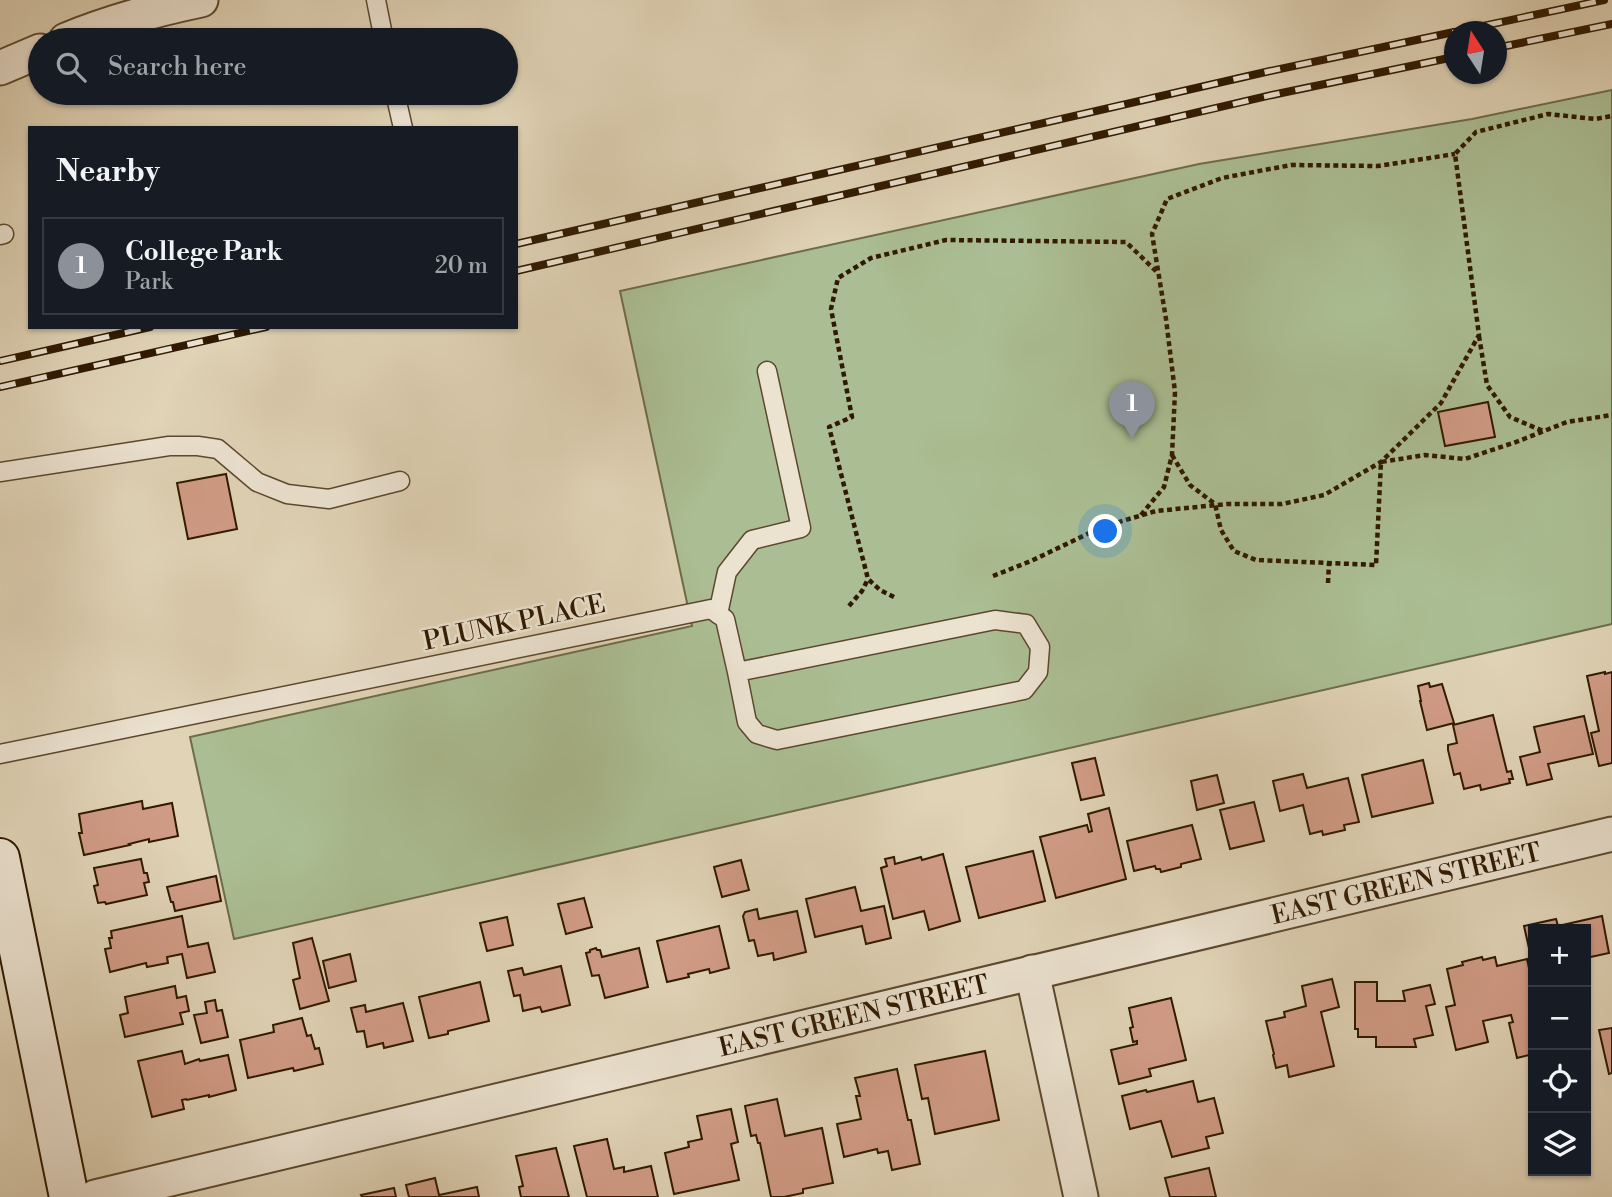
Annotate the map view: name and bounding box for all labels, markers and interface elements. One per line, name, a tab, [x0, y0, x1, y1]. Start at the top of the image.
north arrow	[1444, 21, 1507, 84]
search box	[28, 28, 518, 105]
icon: search	[52, 48, 90, 86]
text: Search here	[108, 51, 247, 83]
text: Nearby	[56, 153, 160, 191]
text: College Park	[125, 236, 283, 268]
text: 1	[75, 252, 87, 280]
text: 20 m	[435, 252, 488, 280]
text: Park	[125, 268, 173, 296]
pin: 1	[1109, 381, 1155, 439]
your location	[1088, 514, 1122, 548]
street label: PLUNK PLACE	[420, 588, 608, 658]
street label: EAST GREEN STREET	[1268, 836, 1545, 932]
map controls	[1528, 924, 1591, 1176]
button: +	[1528, 924, 1591, 987]
street label: EAST GREEN STREET	[715, 969, 992, 1064]
button: −	[1528, 987, 1591, 1050]
button: locate	[1528, 1050, 1591, 1113]
button: layers	[1528, 1113, 1591, 1176]

